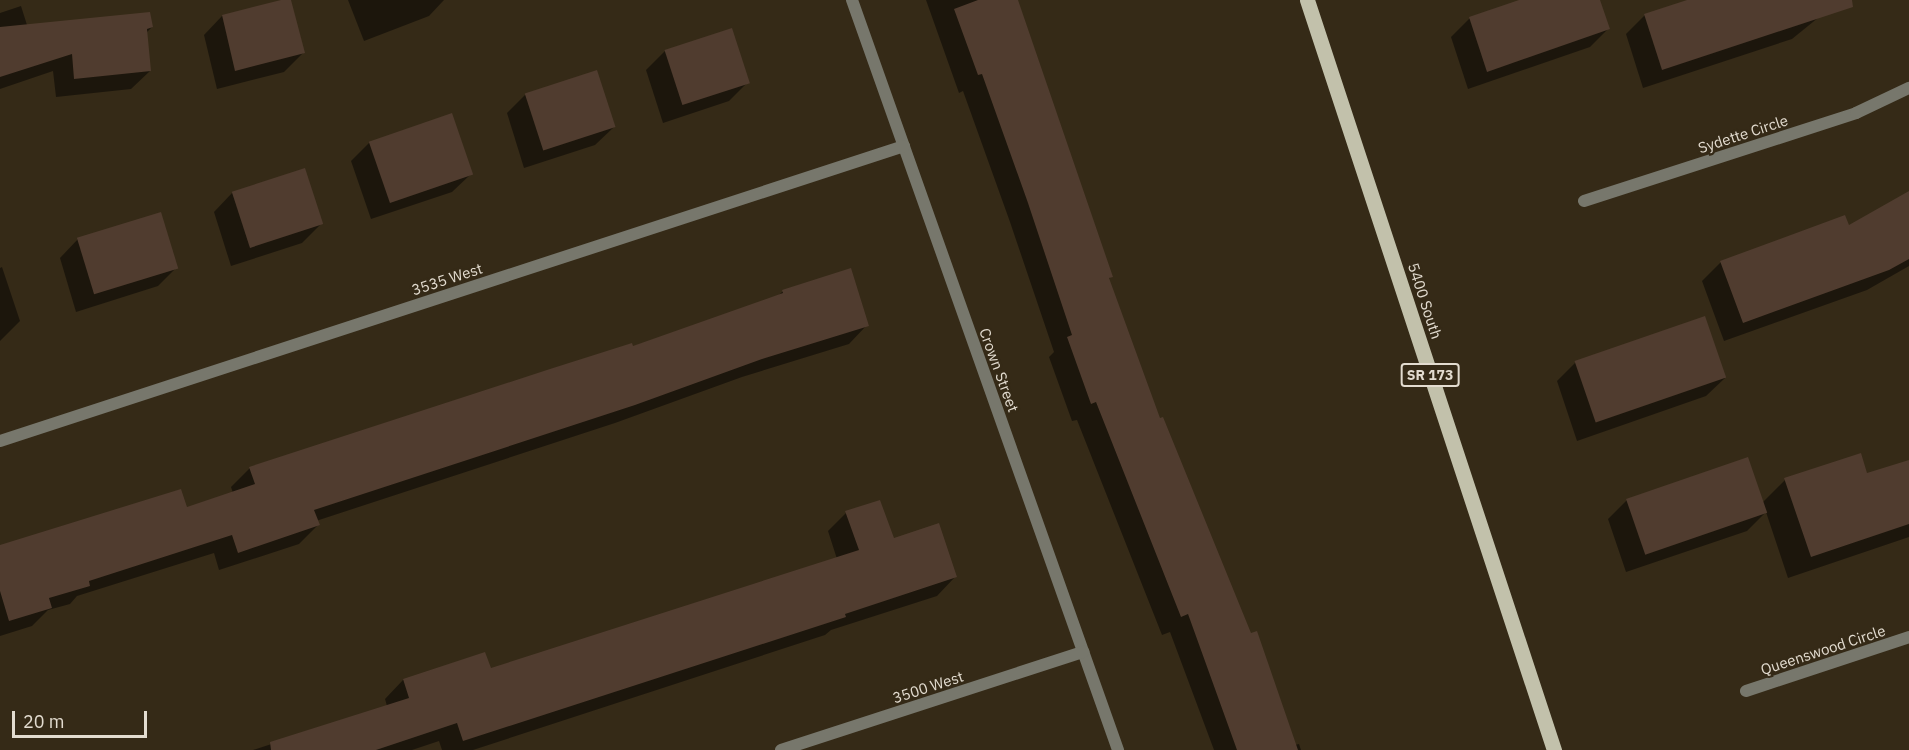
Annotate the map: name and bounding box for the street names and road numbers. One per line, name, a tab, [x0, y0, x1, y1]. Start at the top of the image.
street label: Sydette Circle	[1696, 111, 1790, 157]
street label: 3535 West	[409, 259, 485, 299]
street label: 5400 South	[1404, 261, 1446, 341]
street label: Crown Street	[976, 326, 1022, 414]
road number: SR 173	[1400, 364, 1460, 386]
street label: Queenswood Circle	[1758, 621, 1888, 679]
street label: 3500 West	[890, 667, 966, 707]

